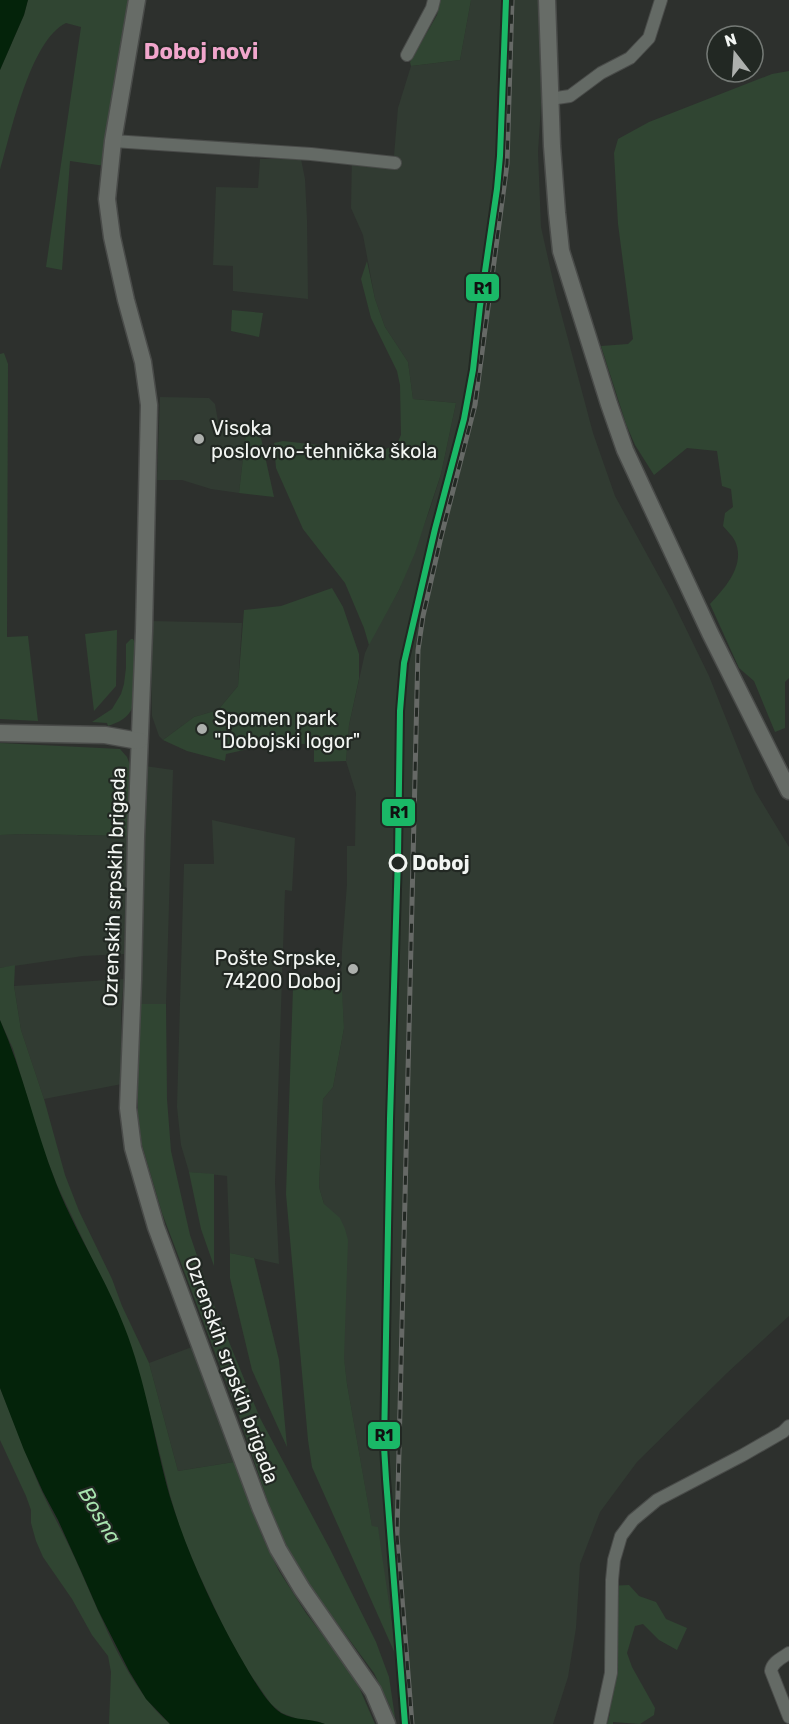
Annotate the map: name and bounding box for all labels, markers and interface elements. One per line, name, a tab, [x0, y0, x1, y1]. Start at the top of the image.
north arrow	[705, 24, 765, 84]
text: N	[722, 29, 739, 51]
district label: Doboj novi	[144, 38, 258, 65]
line badge: R1	[465, 273, 500, 302]
text: R1	[473, 279, 493, 298]
place label: Visoka poslovno-tehnička škola	[211, 416, 437, 463]
marker: Visoka poslovno-tehnička škola	[192, 432, 206, 446]
place label: Spomen park "Dobojski logor"	[214, 706, 360, 753]
marker: Spomen park "Dobojski logor"	[195, 722, 209, 736]
street label: Ozrenskih srpskih brigada	[98, 767, 130, 1007]
line badge: R1	[381, 798, 416, 827]
text: R1	[389, 803, 409, 822]
place label: Doboj	[412, 851, 469, 875]
marker: Doboj	[389, 854, 407, 872]
place label: Pošte Srpske, 74200 Doboj	[215, 946, 341, 993]
marker: Pošte Srpske, 74200 Doboj	[346, 962, 360, 976]
street label: Ozrenskih srpskih brigada	[180, 1253, 284, 1487]
line badge: R1	[367, 1421, 401, 1450]
text: R1	[374, 1426, 394, 1445]
water label: Bosna	[73, 1482, 127, 1548]

